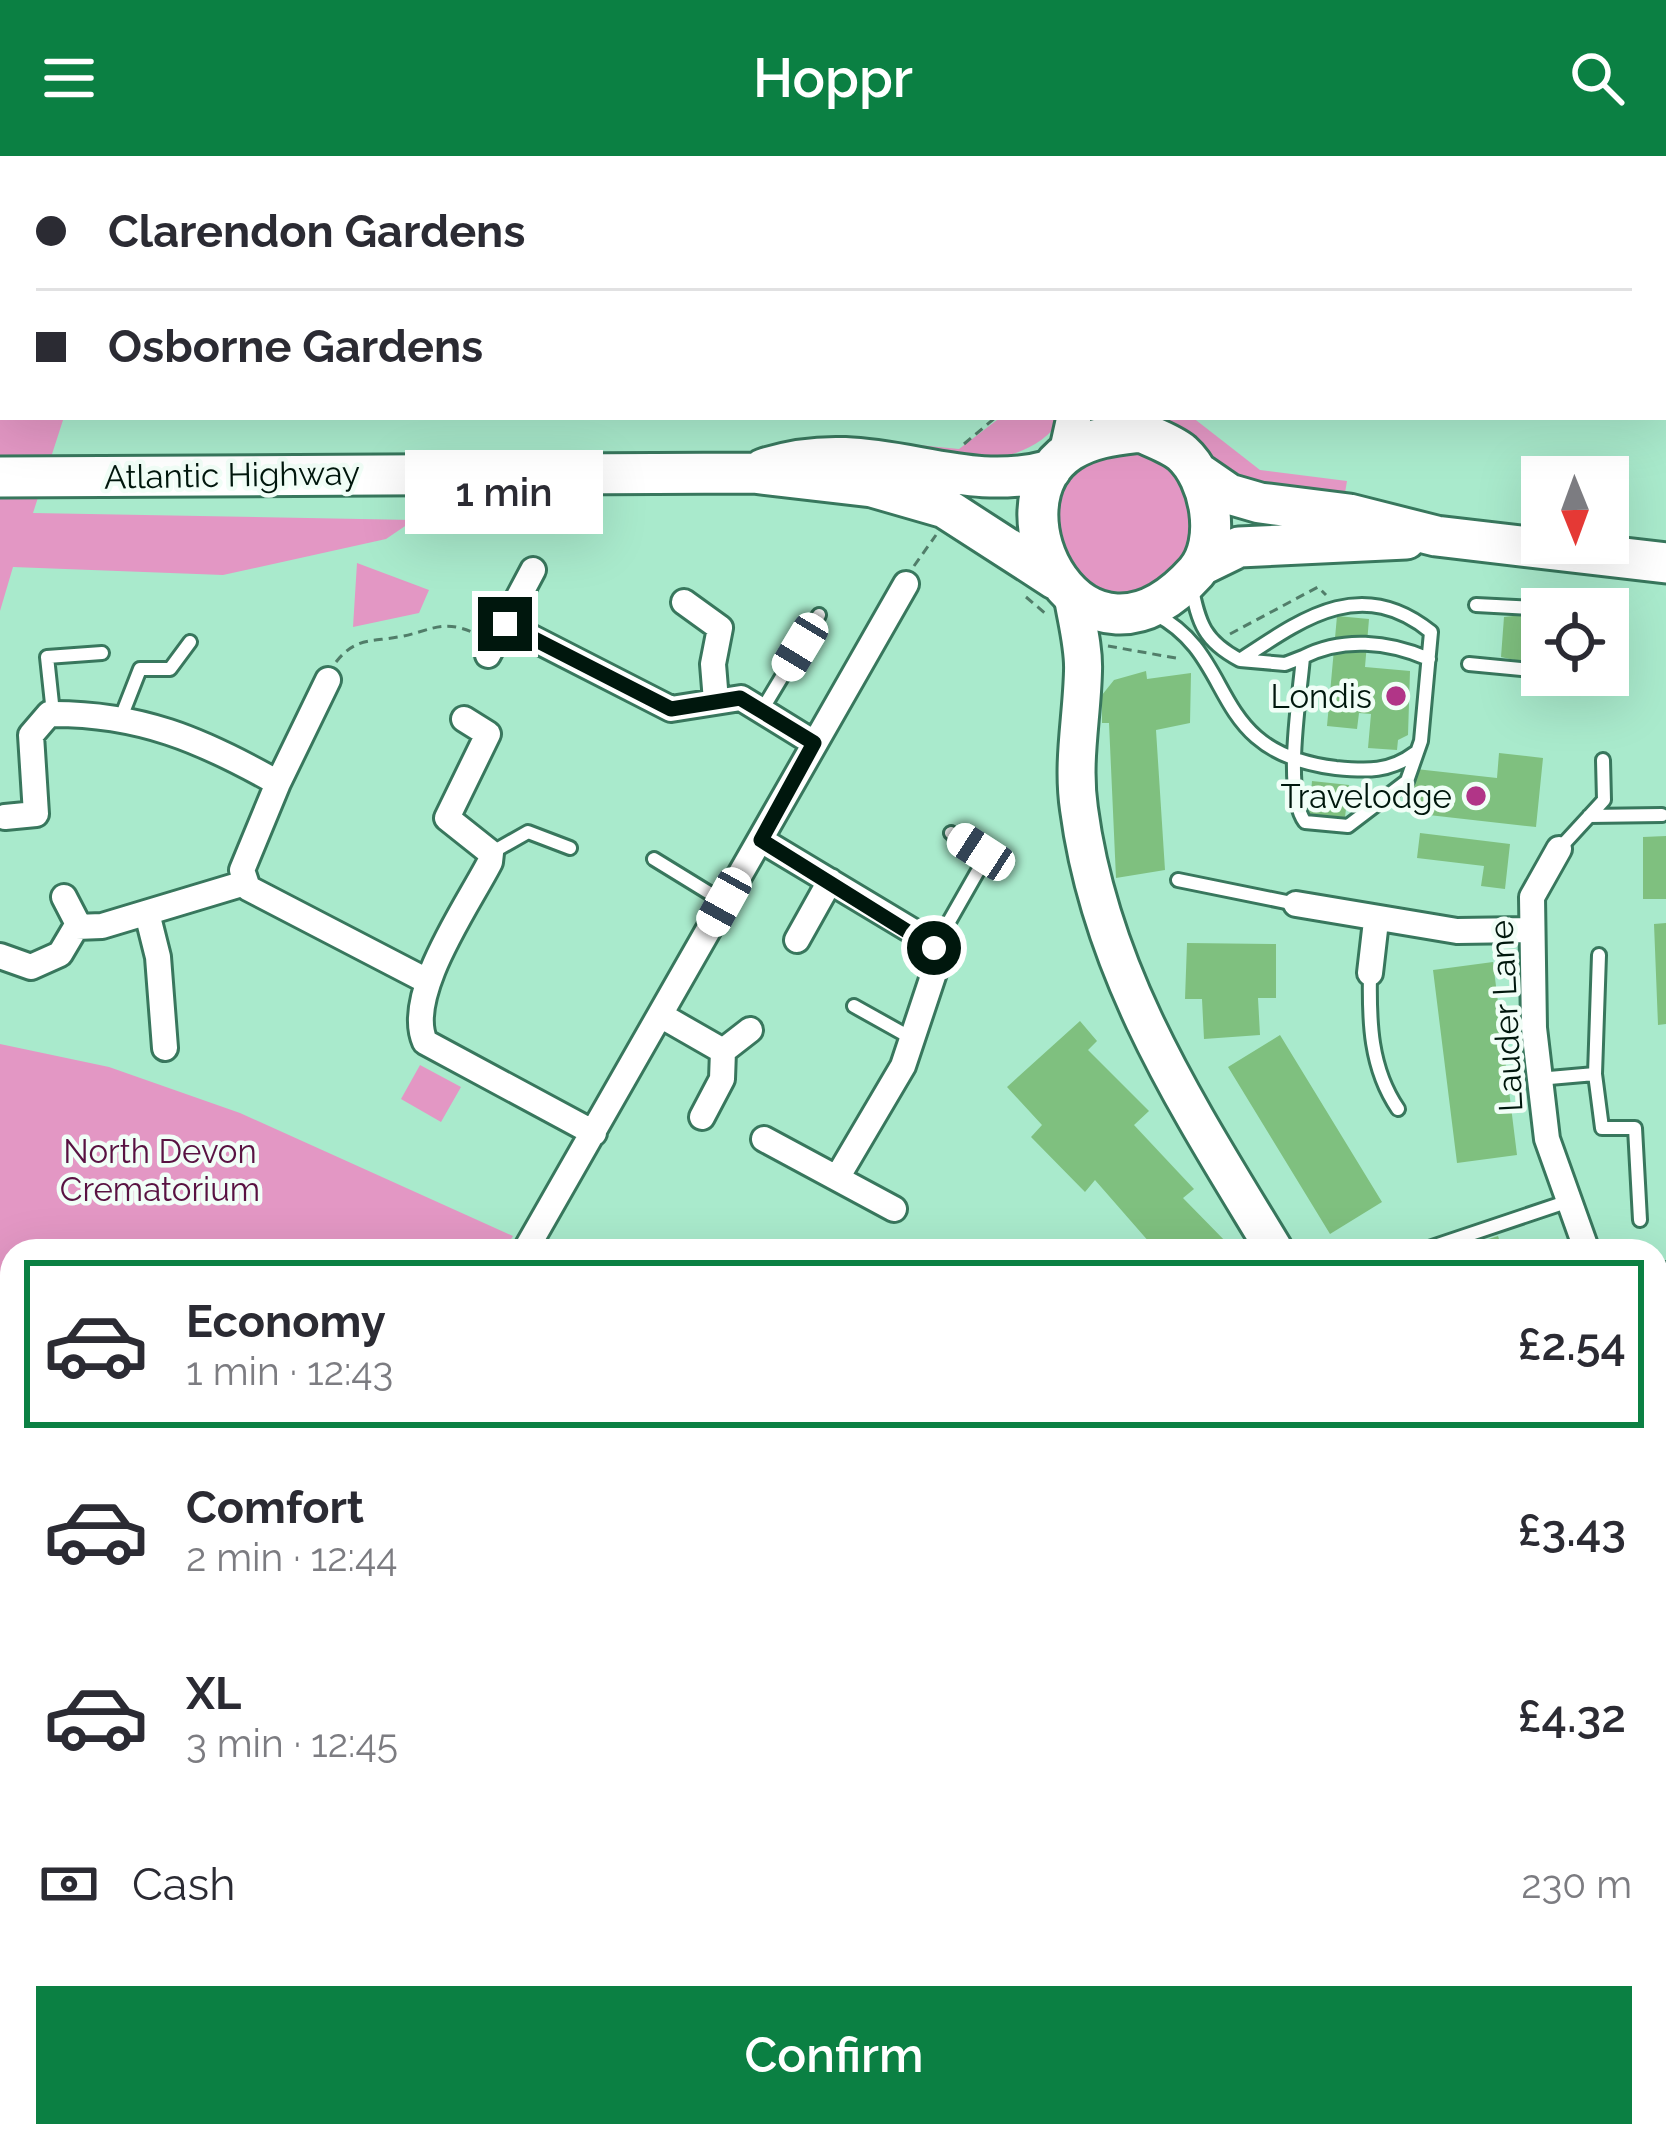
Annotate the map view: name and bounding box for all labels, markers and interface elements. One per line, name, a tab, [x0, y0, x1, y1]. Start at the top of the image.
icon: menu	[36, 45, 102, 111]
icon: search	[1564, 45, 1630, 111]
text: Hoppr	[753, 46, 913, 110]
text: Clarendon Gardens	[108, 205, 526, 258]
text: Osborne Gardens	[108, 320, 483, 373]
callout: 1 min	[406, 450, 604, 534]
street label: Atlantic Highway	[104, 453, 360, 497]
north arrow	[1521, 456, 1629, 564]
map controls	[1521, 456, 1629, 696]
text: 1 min	[456, 469, 552, 515]
button: locate	[1521, 588, 1629, 696]
route end	[478, 597, 532, 651]
car	[766, 607, 834, 687]
place label: Londis	[1271, 677, 1372, 716]
marker: Londis	[1383, 683, 1409, 709]
place label: Travelodge	[1281, 777, 1452, 816]
marker: Travelodge	[1463, 783, 1489, 809]
car	[941, 817, 1021, 887]
car	[691, 862, 757, 942]
street label: Lauder Lane	[1482, 919, 1530, 1113]
route start	[907, 921, 961, 975]
park label: North Devon Crematorium	[60, 1132, 260, 1209]
icon: car	[42, 1290, 150, 1398]
text: Economy	[186, 1295, 386, 1348]
text: £2.54	[1518, 1318, 1626, 1371]
text: 1 min · 12:43	[186, 1348, 393, 1394]
icon: car	[42, 1476, 150, 1584]
text: Comfort	[186, 1481, 364, 1534]
text: £3.43	[1518, 1504, 1626, 1557]
text: 2 min · 12:44	[186, 1534, 398, 1580]
icon: car	[42, 1662, 150, 1770]
text: XL	[186, 1667, 241, 1720]
text: £4.32	[1518, 1690, 1626, 1743]
text: 3 min · 12:45	[186, 1720, 398, 1766]
icon: cash	[36, 1851, 102, 1917]
text: Cash	[132, 1858, 235, 1911]
text: 230 m	[1521, 1861, 1632, 1907]
button: Confirm	[36, 1986, 1632, 2124]

